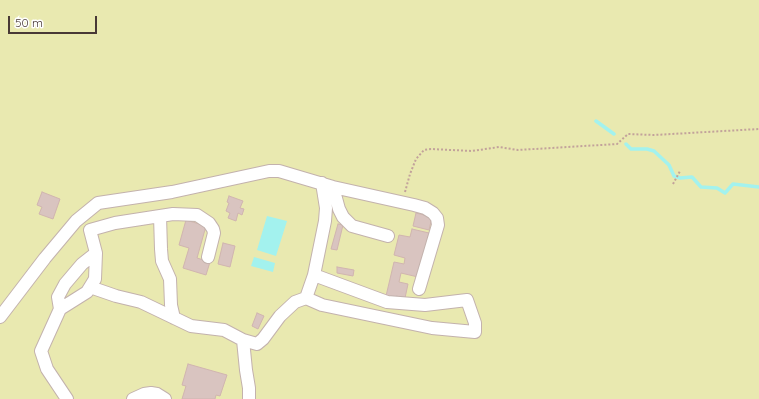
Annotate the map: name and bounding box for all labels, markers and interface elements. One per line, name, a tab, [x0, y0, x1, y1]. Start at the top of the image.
scale bar	[10, 8, 99, 34]
text: 50 m	[15, 15, 43, 30]

